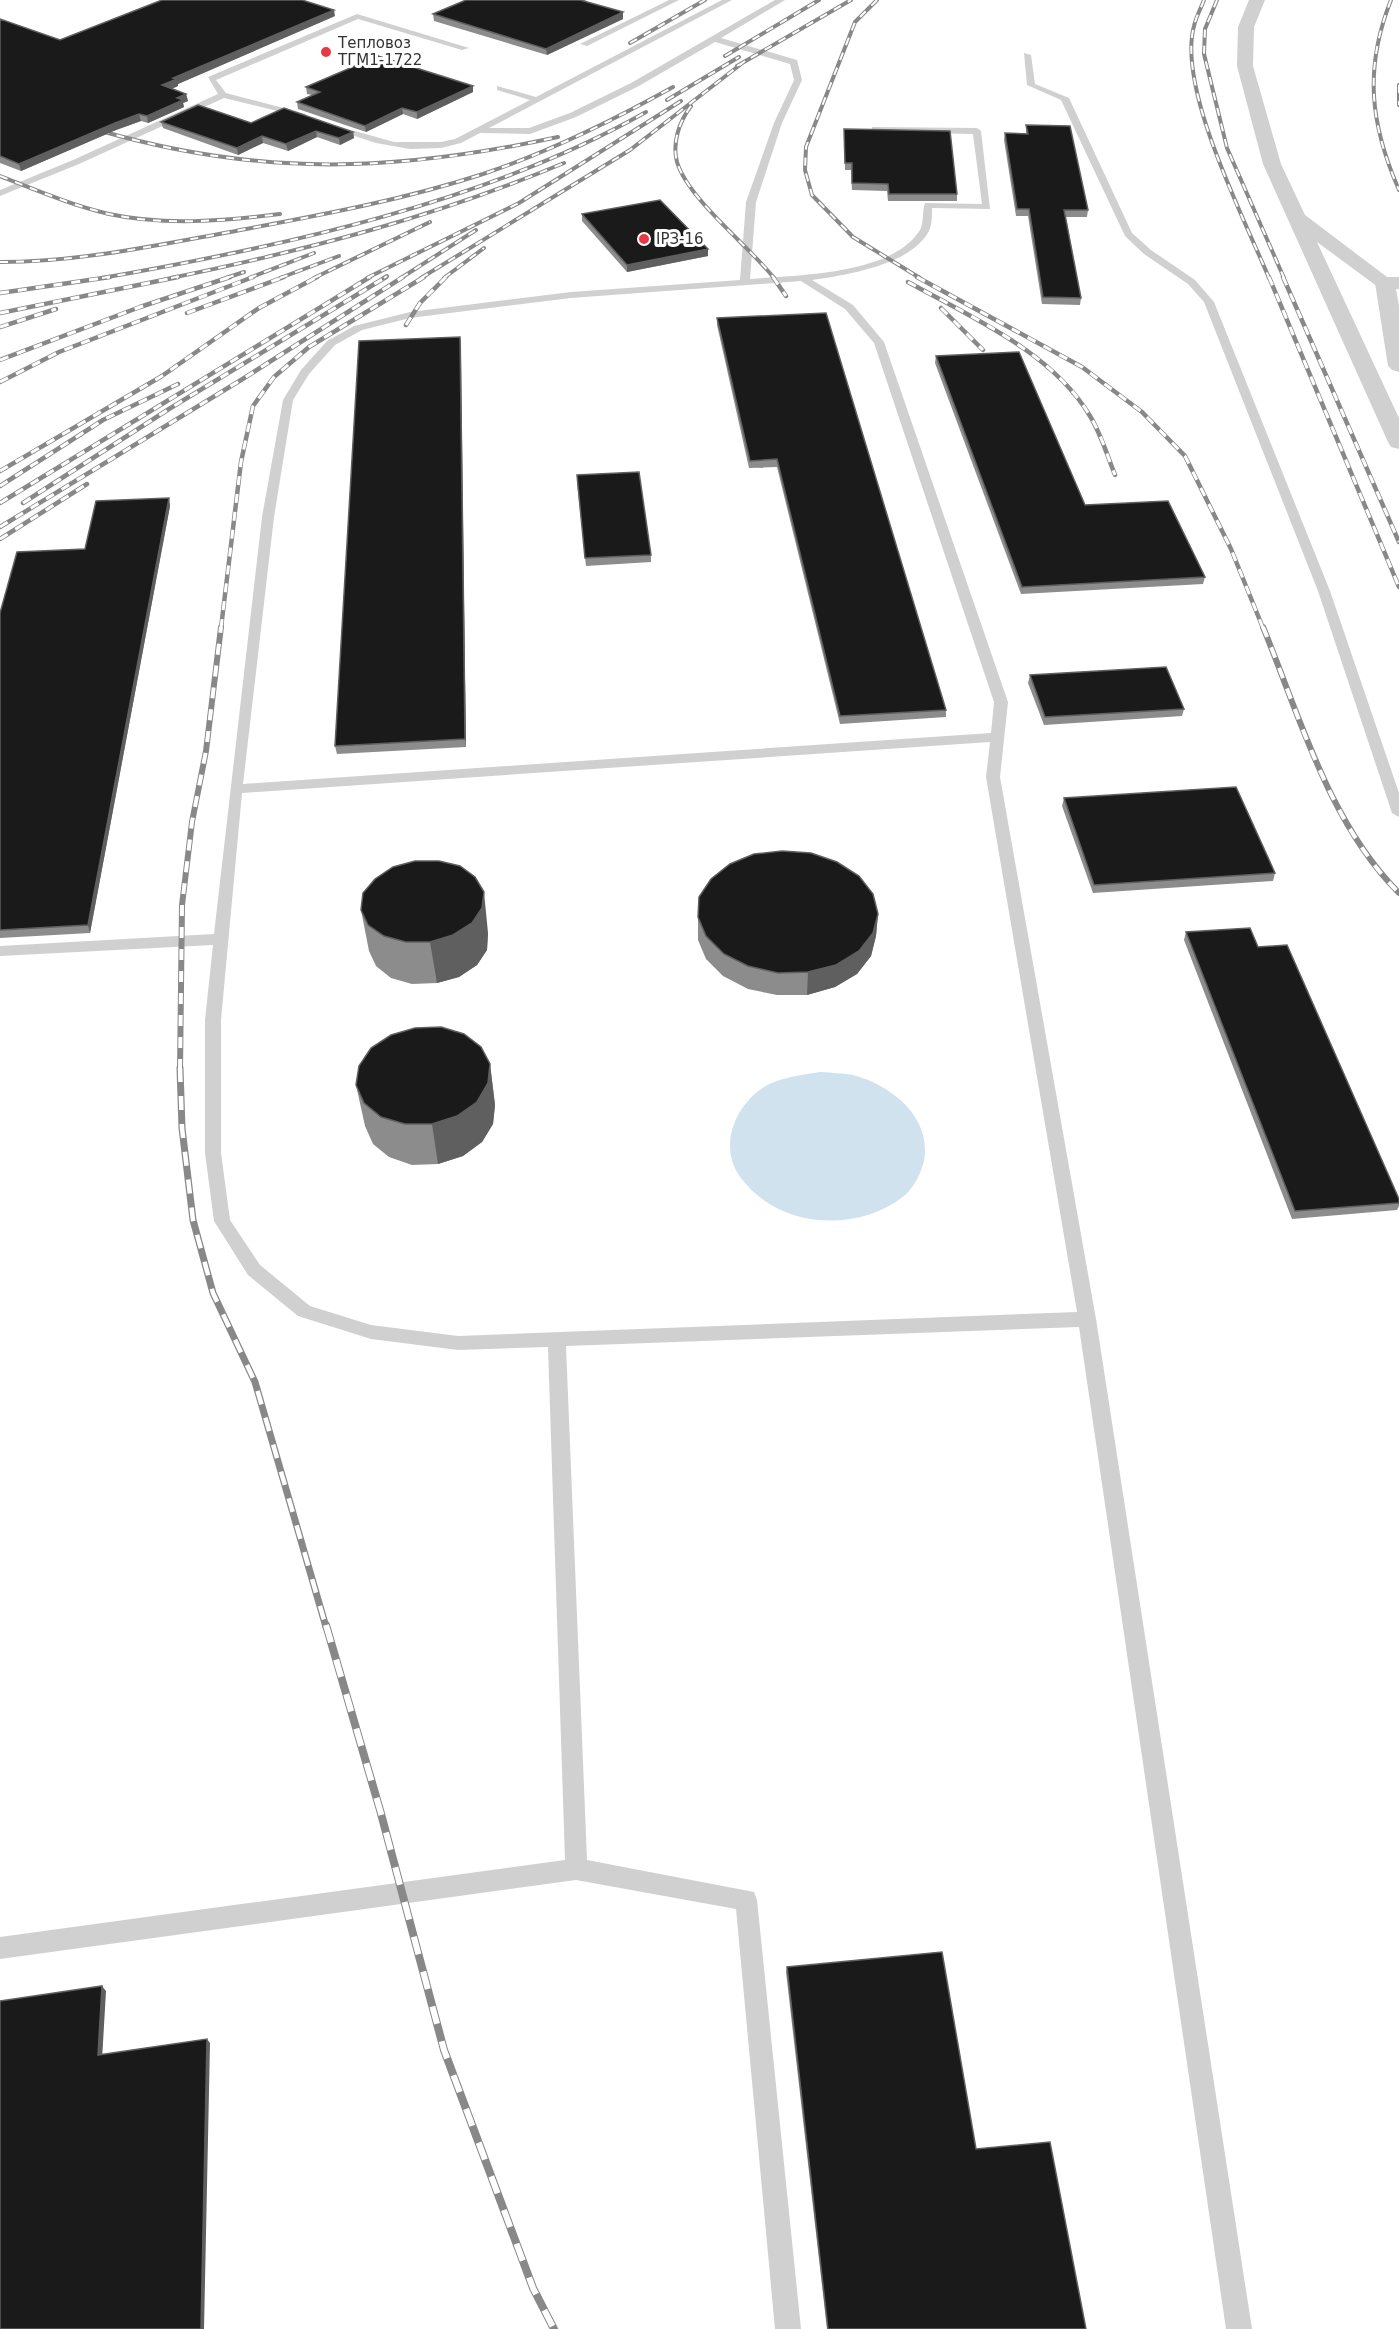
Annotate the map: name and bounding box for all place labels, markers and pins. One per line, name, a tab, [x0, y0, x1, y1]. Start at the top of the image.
place label: Тепловоз ТГМ1-1722	[337, 34, 422, 69]
marker: Тепловоз ТГМ1-1722	[319, 45, 333, 59]
place label: ІРЗ-16	[656, 230, 704, 248]
marker: ІРЗ-16	[637, 232, 651, 246]

